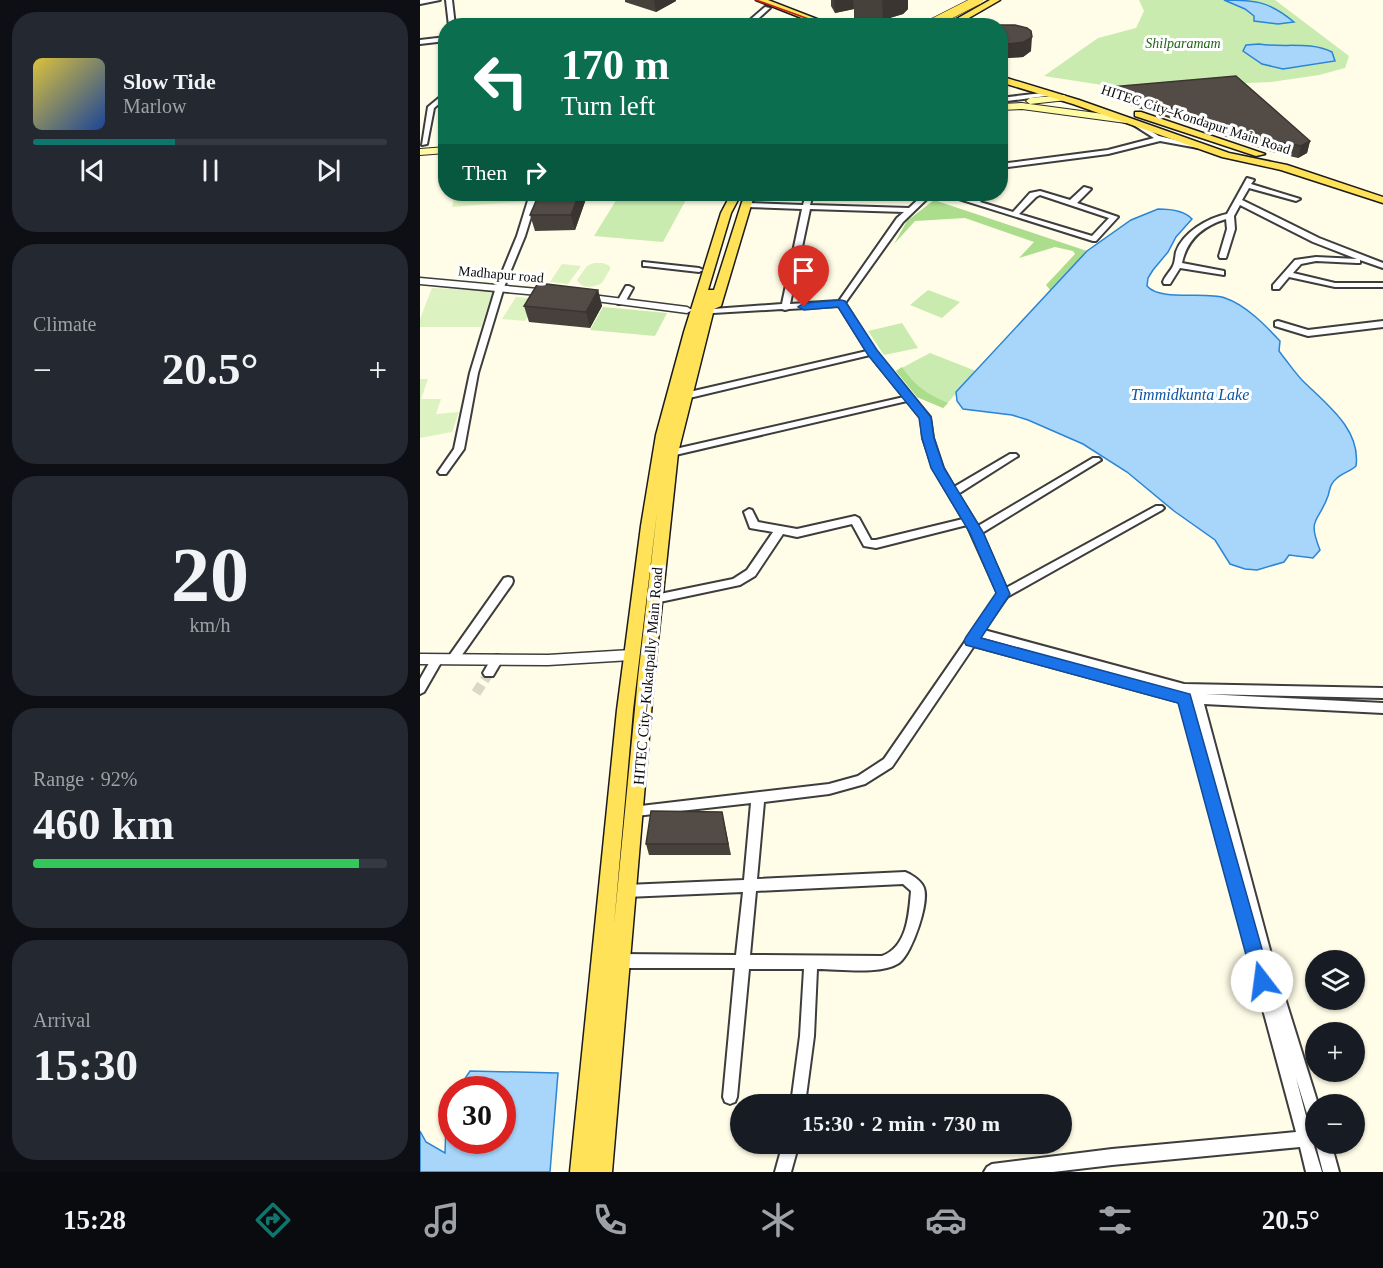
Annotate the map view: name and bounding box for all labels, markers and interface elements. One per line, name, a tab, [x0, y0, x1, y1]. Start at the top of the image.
park label: Shilparamam	[1145, 36, 1221, 51]
icon: left	[462, 42, 540, 120]
text: 170 m	[561, 42, 670, 88]
text: Slow Tide	[123, 69, 216, 94]
street label: HITEC City–Kondapur Main Road	[1099, 82, 1292, 157]
text: Turn left	[561, 91, 655, 121]
text: Marlow	[123, 95, 186, 117]
icon: previous	[76, 154, 109, 187]
icon: pause	[194, 154, 227, 187]
icon: next	[312, 154, 345, 187]
icon: right	[519, 156, 552, 189]
text: Then	[462, 160, 507, 185]
pin	[778, 245, 829, 307]
icon: arrive	[787, 254, 820, 287]
street label: Madhapur road	[458, 263, 544, 286]
text: Climate	[33, 313, 96, 335]
text: 20.5°	[162, 344, 258, 394]
text: −	[33, 352, 52, 388]
text: +	[368, 352, 387, 388]
water label: Timmidkunta Lake	[1131, 386, 1249, 403]
text: 20	[171, 531, 249, 618]
street label: HITEC City–Kukatpally Main Road	[630, 566, 666, 786]
text: km/h	[189, 614, 231, 636]
text: Range · 92%	[33, 768, 137, 790]
text: 460 km	[33, 799, 174, 849]
position arrow	[1230, 949, 1294, 1013]
map controls	[1305, 950, 1365, 1154]
button: layers	[1305, 950, 1365, 1010]
text: Arrival	[33, 1009, 91, 1031]
button: +	[1305, 1022, 1365, 1082]
text: 15:30	[33, 1040, 138, 1090]
speed limit sign: 30	[438, 1076, 516, 1154]
button: −	[1305, 1094, 1365, 1154]
text: 15:30 · 2 min · 730 m	[802, 1111, 1000, 1136]
icon: directions	[252, 1199, 294, 1241]
icon: music	[421, 1199, 463, 1241]
icon: phone	[589, 1199, 631, 1241]
icon: climate	[757, 1199, 799, 1241]
icon: car	[925, 1199, 967, 1241]
icon: filters	[1094, 1199, 1136, 1241]
text: 15:28	[63, 1205, 126, 1235]
text: 20.5°	[1262, 1205, 1320, 1235]

